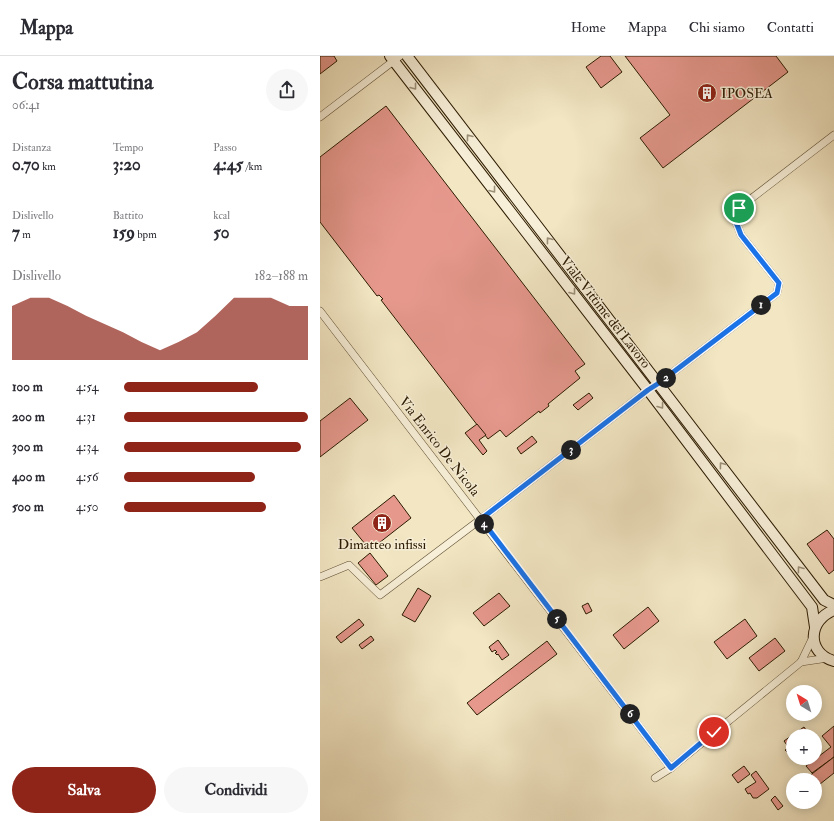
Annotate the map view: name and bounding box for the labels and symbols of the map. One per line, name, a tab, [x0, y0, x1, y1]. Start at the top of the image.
one-way arrow	[409, 82, 416, 89]
building icon: IPOSEA	[696, 82, 718, 104]
place label: IPOSEA	[721, 85, 773, 102]
one-way arrow	[467, 134, 474, 141]
one-way arrow	[489, 185, 496, 192]
pin	[722, 191, 756, 225]
one-way arrow	[546, 237, 553, 244]
street label: Viale Vittime del Lavoro	[557, 253, 655, 372]
one-way arrow	[568, 288, 575, 295]
pin: 1	[751, 295, 771, 315]
pin: 2	[656, 368, 676, 388]
street label: Via Enrico De Nicola	[395, 393, 484, 500]
one-way arrow	[656, 402, 663, 409]
pin: 3	[561, 440, 581, 460]
one-way arrow	[719, 463, 726, 470]
building icon: Dimatteo infissi	[371, 512, 393, 534]
pin: 4	[474, 514, 494, 534]
place label: Dimatteo infissi	[338, 536, 426, 553]
one-way arrow	[798, 566, 805, 573]
pin: 5	[547, 609, 567, 629]
north arrow	[786, 685, 822, 721]
pin: 6	[620, 704, 640, 724]
pin	[697, 715, 731, 749]

